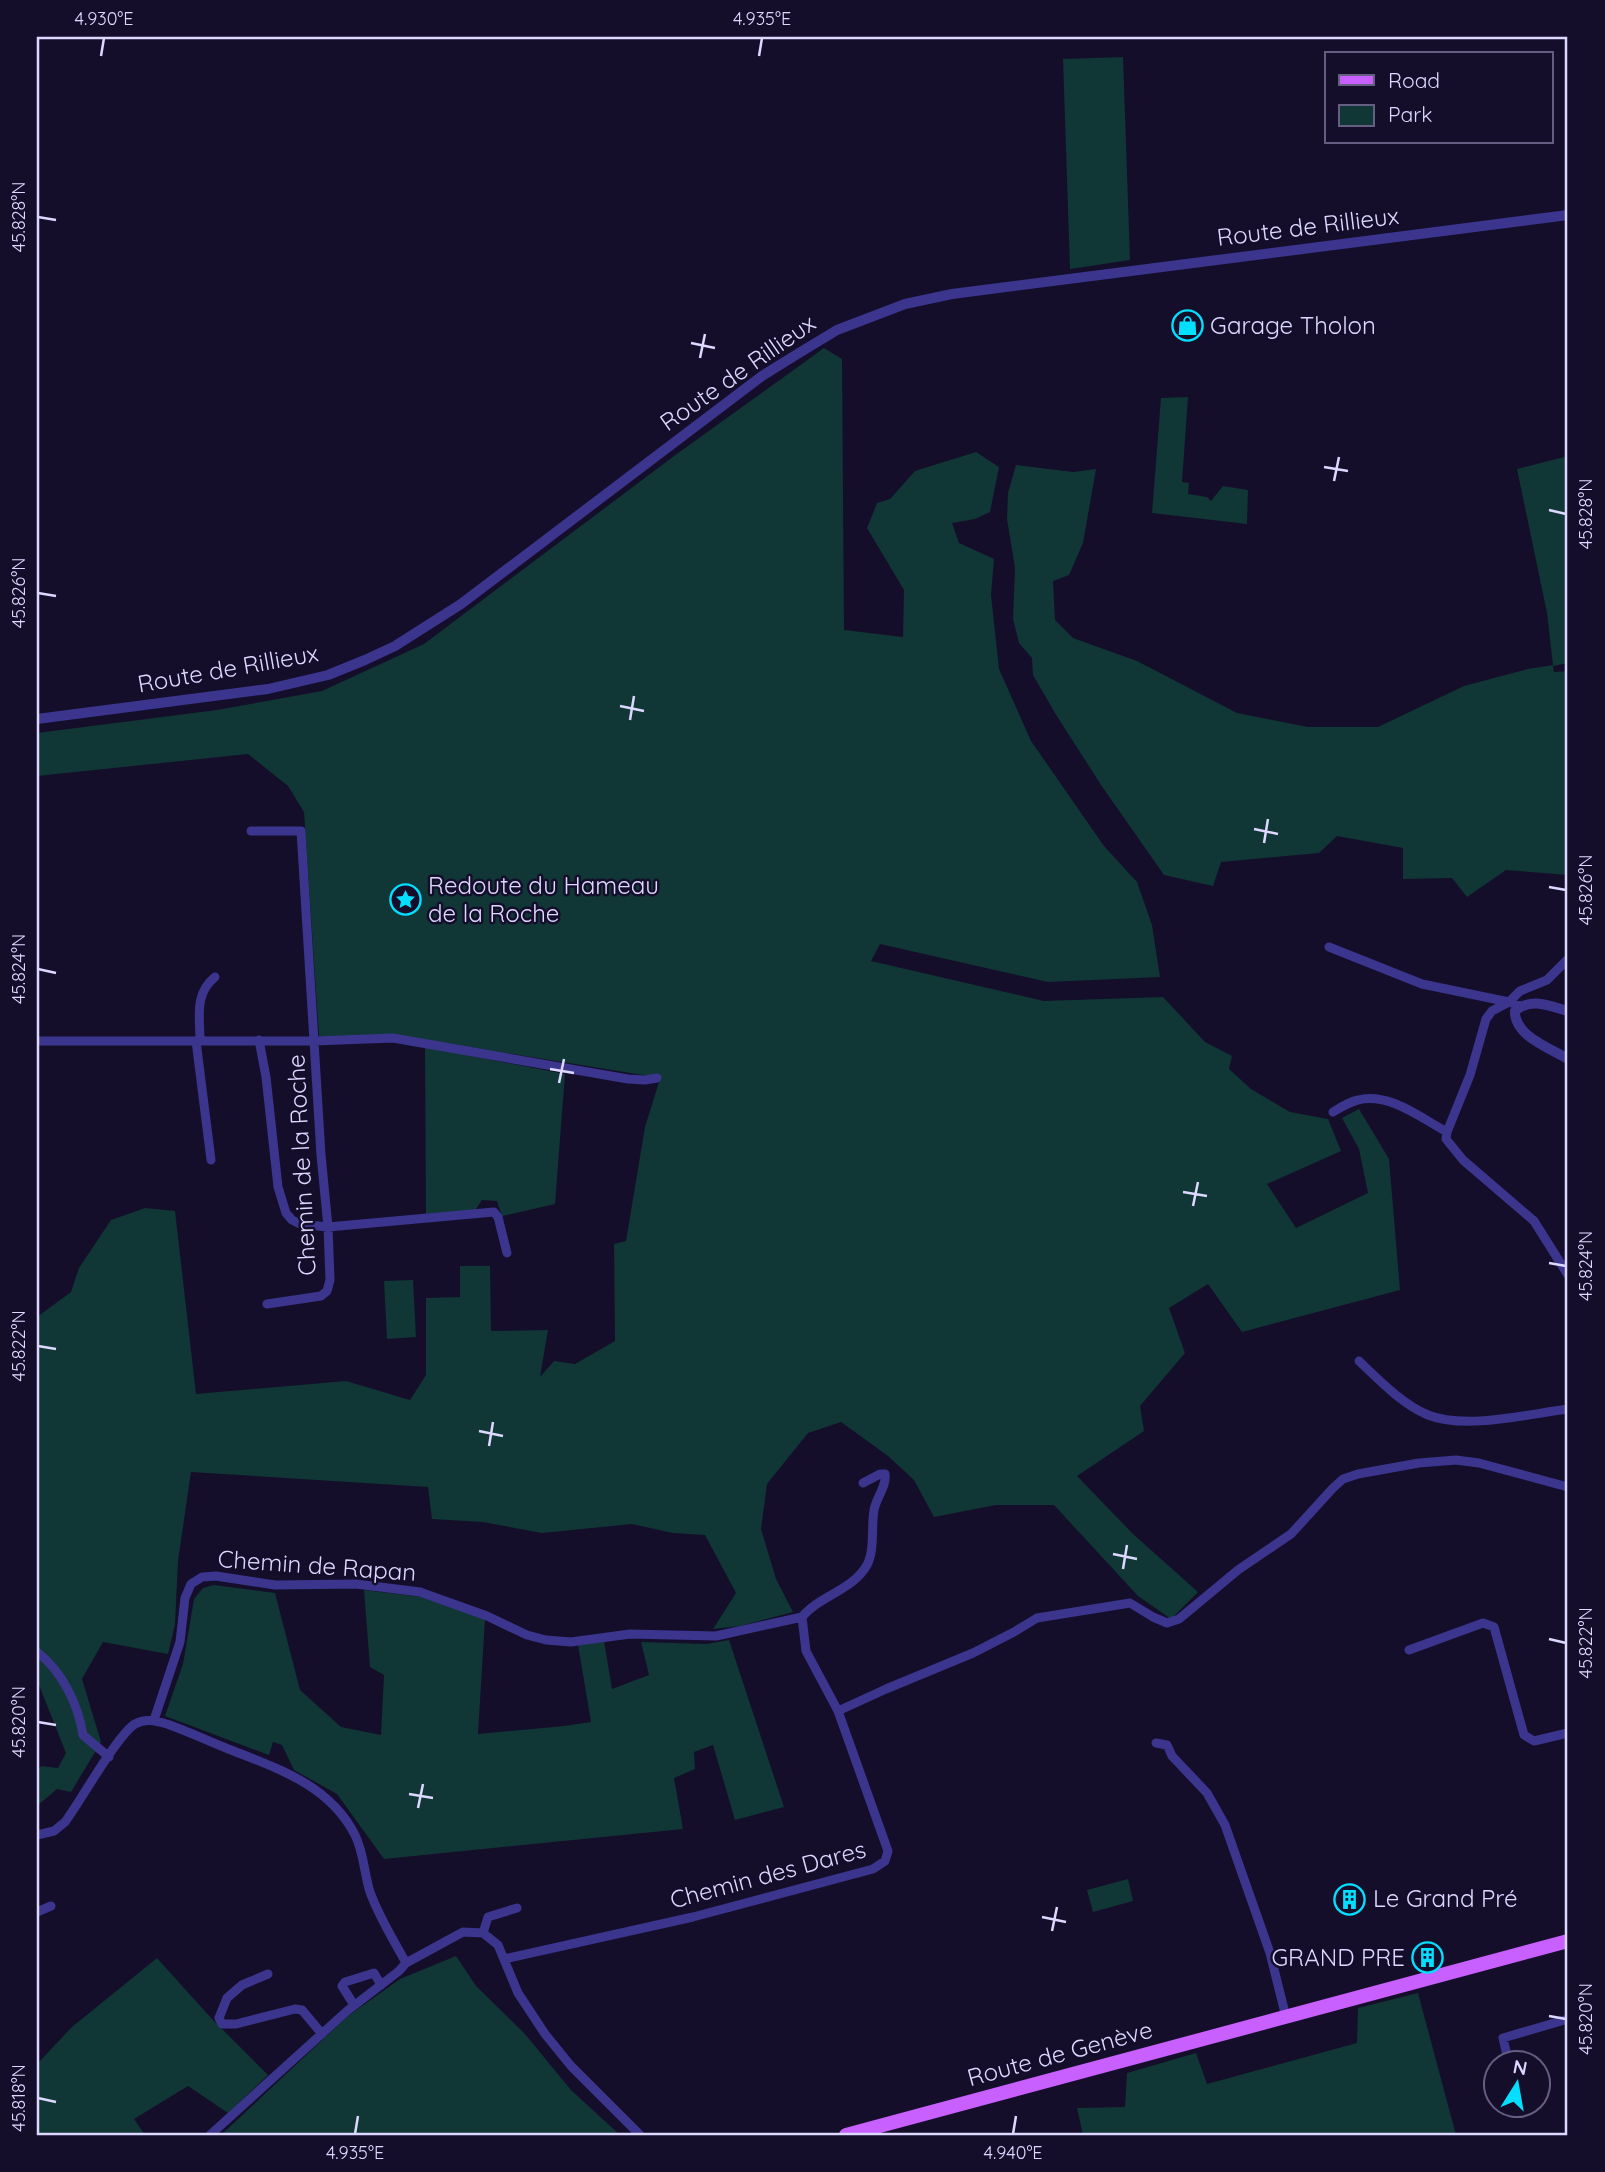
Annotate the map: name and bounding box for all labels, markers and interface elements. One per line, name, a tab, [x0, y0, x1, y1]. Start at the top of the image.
text: 4.930°E	[74, 7, 134, 30]
text: 4.935°E	[733, 7, 791, 30]
legend	[1325, 52, 1552, 144]
text: Road	[1388, 67, 1440, 93]
text: Park	[1388, 101, 1432, 127]
text: 45.828°N	[7, 182, 30, 252]
street label: Route de Rillieux	[1215, 200, 1401, 252]
street label: Route de Rillieux	[654, 307, 821, 437]
shop icon: Garage Tholon	[1170, 309, 1204, 343]
place label: Garage Tholon	[1210, 310, 1376, 340]
text: 45.828°N	[1574, 479, 1597, 549]
text: 45.826°N	[7, 558, 30, 628]
street label: Route de Rillieux	[135, 637, 321, 699]
text: 45.826°N	[1574, 855, 1597, 925]
place label: Redoute du Hameau de la Roche	[428, 870, 659, 928]
place icon: Redoute du Hameau de la Roche	[388, 883, 422, 917]
text: 45.824°N	[7, 934, 30, 1004]
street label: Chemin de la Roche	[280, 1054, 322, 1277]
text: 45.824°N	[1574, 1231, 1597, 1301]
text: 45.822°N	[7, 1311, 30, 1381]
street label: Chemin de Rapan	[217, 1543, 417, 1587]
text: 45.822°N	[1574, 1608, 1597, 1678]
text: 45.820°N	[7, 1686, 30, 1758]
street label: Chemin des Dares	[667, 1833, 869, 1915]
building icon: Le Grand Pré	[1333, 1882, 1367, 1916]
place label: Le Grand Pré	[1373, 1883, 1518, 1913]
building icon: GRAND PRE	[1411, 1941, 1445, 1975]
place label: GRAND PRE	[1271, 1942, 1405, 1972]
text: 45.820°N	[1574, 1983, 1597, 2055]
street label: Route de Genève	[964, 2014, 1156, 2092]
north arrow	[1482, 2050, 1552, 2120]
text: N	[1511, 2054, 1529, 2080]
text: 45.818°N	[7, 2064, 30, 2132]
text: 4.935°E	[326, 2141, 384, 2164]
text: 4.940°E	[983, 2141, 1043, 2164]

